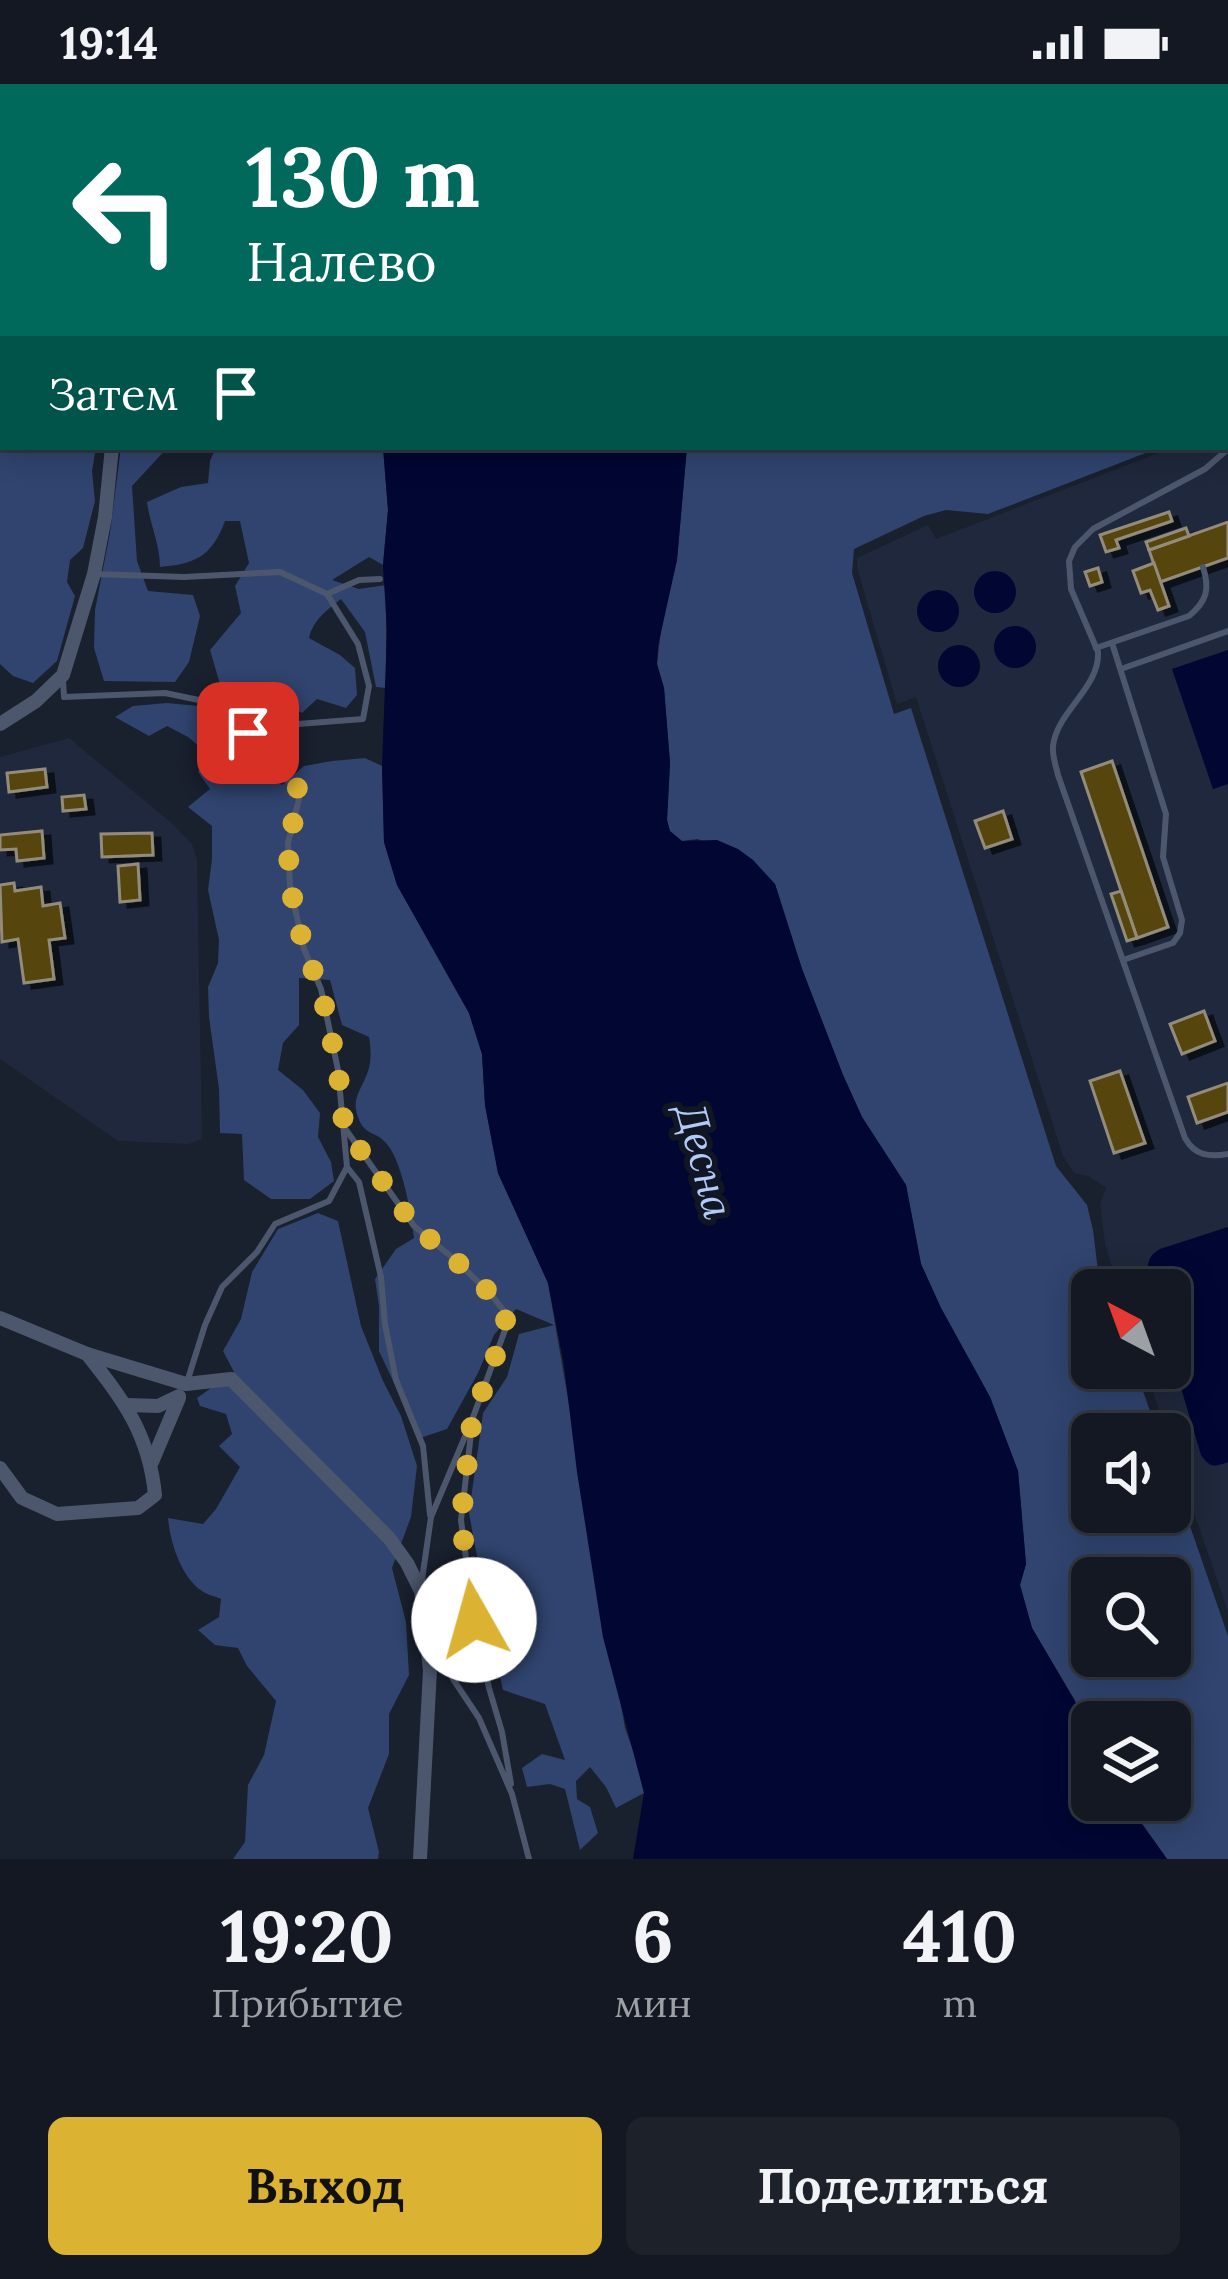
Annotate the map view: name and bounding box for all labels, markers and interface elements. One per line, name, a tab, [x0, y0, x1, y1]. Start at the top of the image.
text: 19:14	[60, 14, 158, 71]
text: 130 m	[246, 122, 480, 230]
icon: left	[48, 132, 204, 288]
text: Налево	[246, 227, 437, 296]
icon: arrive	[203, 360, 269, 426]
text: Затем	[48, 365, 179, 422]
pin	[197, 682, 299, 784]
icon: arrive	[215, 700, 281, 766]
water label: Десна	[663, 1096, 746, 1225]
north arrow	[1071, 1269, 1191, 1389]
map controls	[1071, 1269, 1191, 1821]
button: sound	[1071, 1413, 1191, 1533]
position arrow	[411, 1557, 537, 1683]
button: search	[1071, 1557, 1191, 1677]
button: layers	[1071, 1701, 1191, 1821]
text: 19:20	[221, 1890, 394, 1982]
text: 6	[632, 1890, 674, 1982]
text: 410	[903, 1890, 1017, 1982]
text: Прибытие	[211, 1978, 403, 2028]
text: мин	[614, 1978, 692, 2028]
text: m	[942, 1978, 977, 2028]
button: Выход	[48, 2117, 602, 2255]
button: Поделиться	[626, 2117, 1180, 2255]

